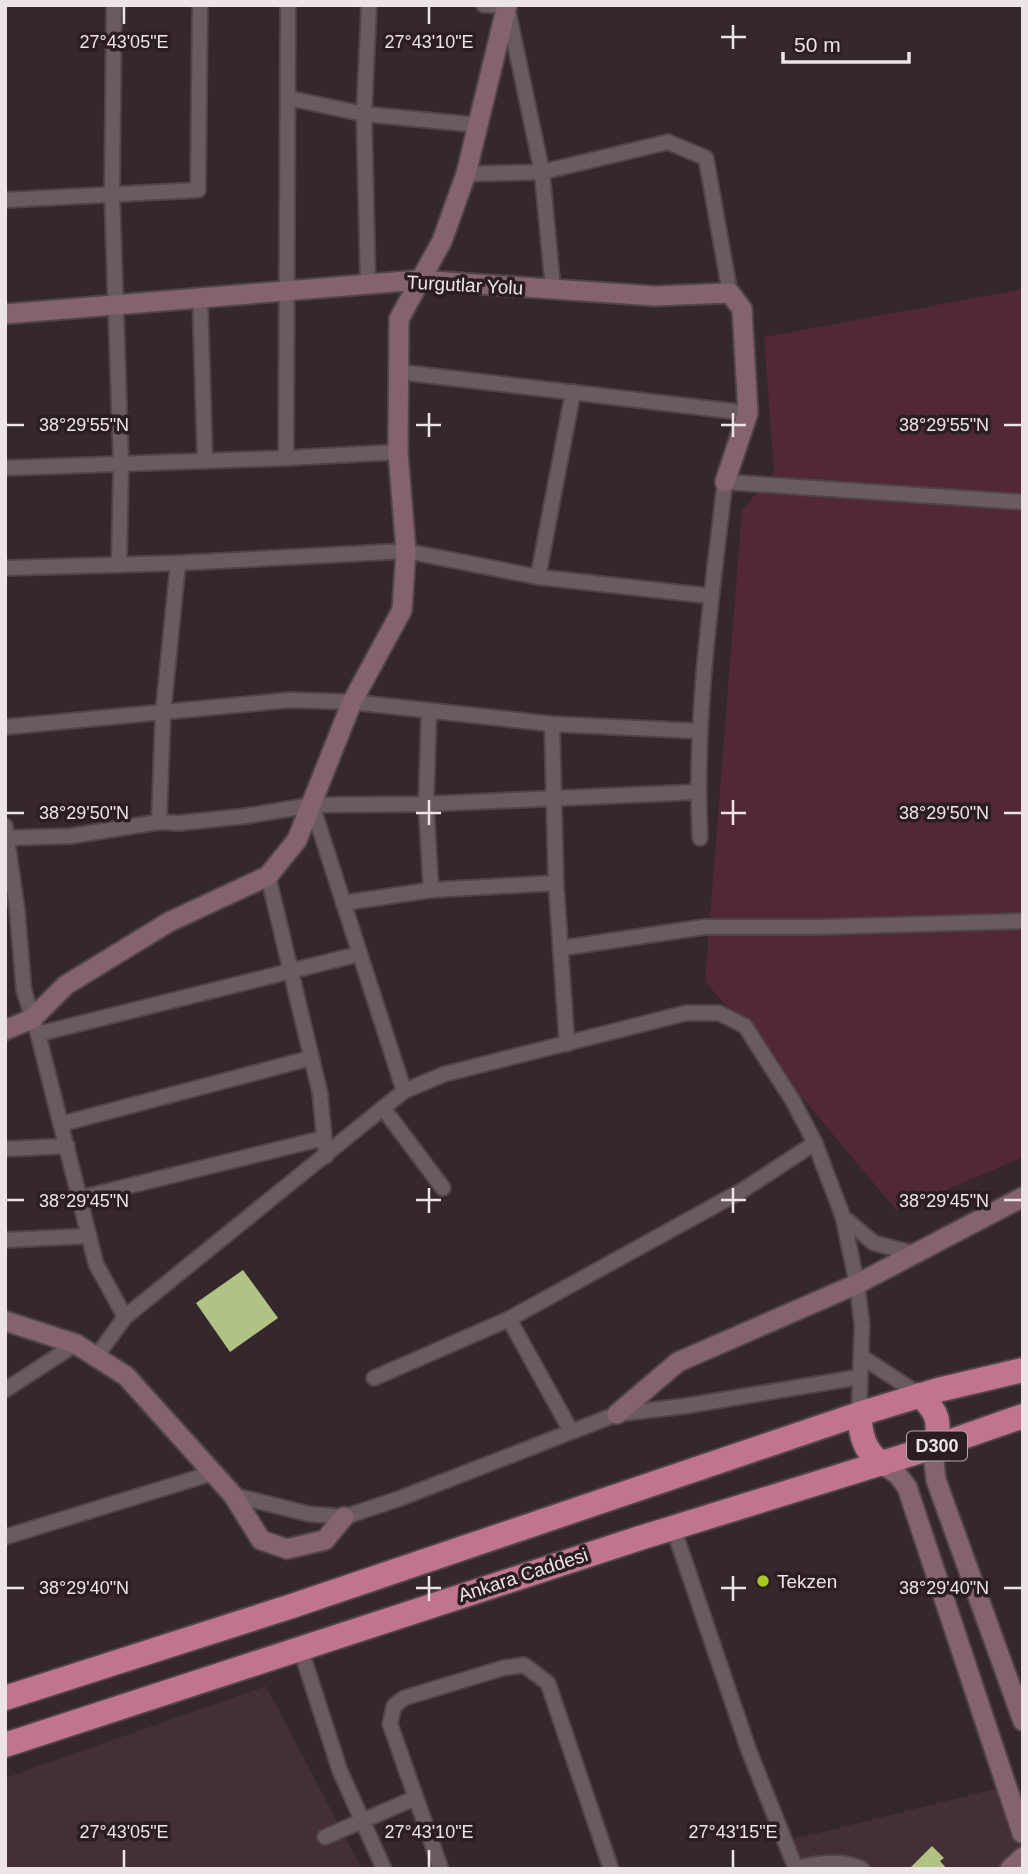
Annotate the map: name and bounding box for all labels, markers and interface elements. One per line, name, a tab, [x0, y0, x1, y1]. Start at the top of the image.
scale bar	[783, 21, 909, 65]
text: 27°43'05"E	[79, 32, 169, 52]
text: 27°43'10"E	[384, 32, 474, 52]
text: 50 m	[794, 33, 841, 56]
street label: Turgutlar Yolu	[406, 271, 524, 299]
text: 38°29'55"N	[39, 415, 129, 435]
text: 38°29'55"N	[899, 415, 989, 435]
text: 38°29'50"N	[39, 803, 129, 823]
text: 38°29'50"N	[899, 803, 989, 823]
text: 38°29'45"N	[39, 1191, 129, 1211]
text: 38°29'45"N	[899, 1191, 989, 1211]
road number: D300	[907, 1432, 967, 1461]
street label: Ankara Caddesi	[455, 1544, 591, 1606]
place label: Tekzen	[777, 1571, 837, 1592]
marker: Tekzen	[755, 1573, 771, 1589]
text: 38°29'40"N	[39, 1578, 129, 1598]
text: 38°29'40"N	[899, 1578, 989, 1598]
text: 27°43'05"E	[79, 1822, 169, 1842]
text: 27°43'10"E	[384, 1822, 474, 1842]
text: 27°43'15"E	[688, 1822, 778, 1842]

